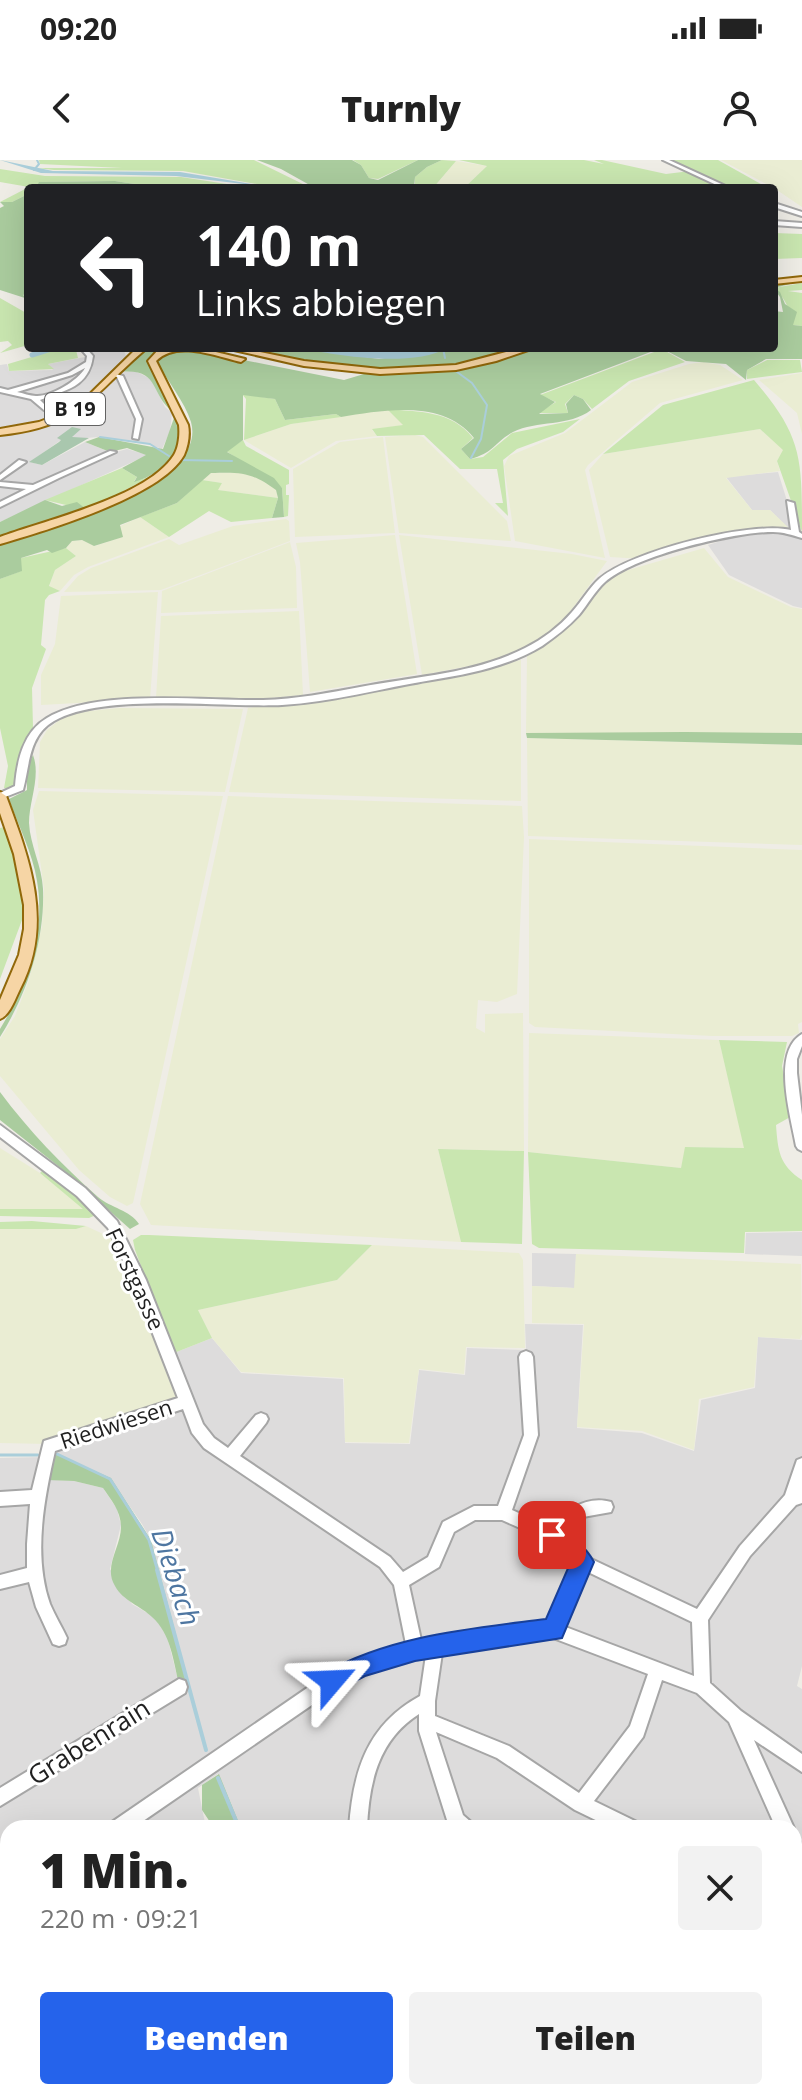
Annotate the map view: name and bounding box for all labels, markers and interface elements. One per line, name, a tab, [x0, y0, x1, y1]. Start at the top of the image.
text: 09:20	[40, 8, 117, 49]
text: Turnly	[341, 84, 461, 133]
icon: back	[40, 86, 84, 130]
icon: person	[718, 86, 762, 130]
text: 140 m	[196, 206, 362, 282]
icon: left	[64, 216, 168, 320]
text: Links abbiegen	[196, 278, 447, 327]
road number: B 19	[45, 393, 105, 425]
street label: Forstgasse	[99, 1223, 173, 1334]
street label: Riedwiesen	[56, 1391, 176, 1455]
pin	[518, 1501, 586, 1569]
icon: arrive	[530, 1513, 574, 1557]
water label: Diebach	[143, 1523, 211, 1630]
position arrow	[290, 1639, 374, 1723]
street label: Grabenrain	[20, 1689, 157, 1793]
text: 1 Min.	[40, 1837, 189, 1902]
button: close	[678, 1846, 762, 1930]
text: 220 m · 09:21	[40, 1900, 202, 1936]
button: Beenden	[40, 1992, 393, 2084]
button: Teilen	[409, 1992, 762, 2084]

